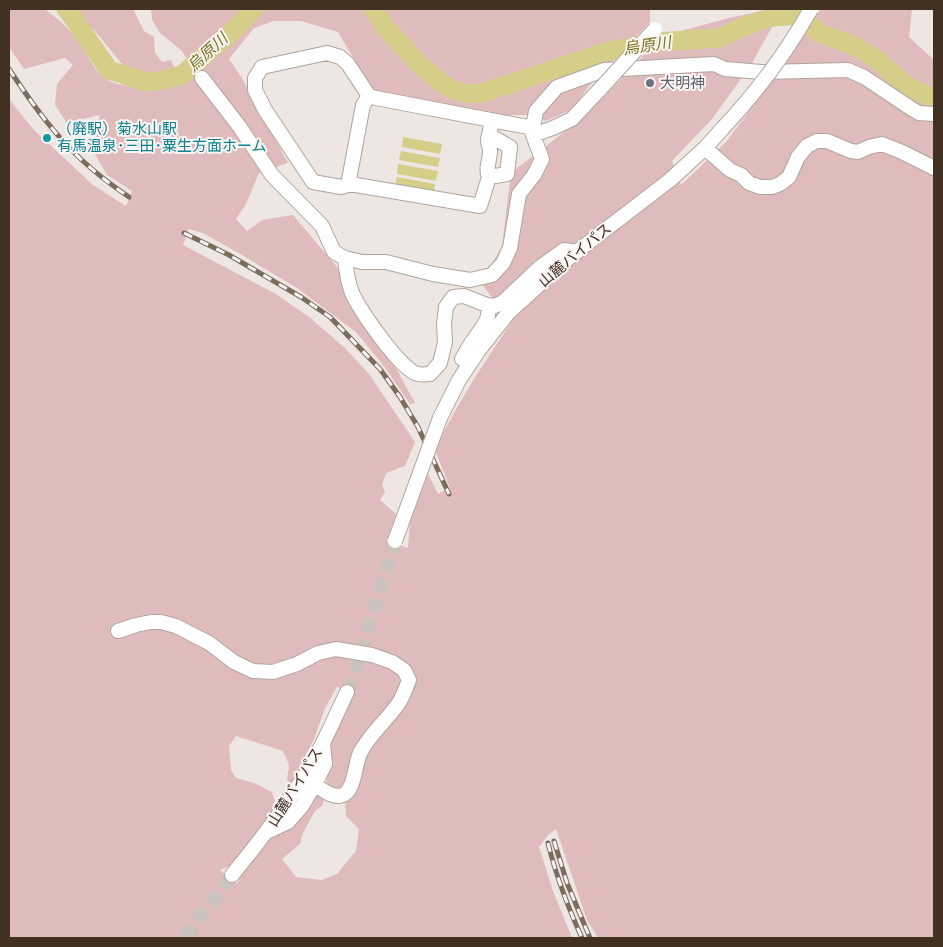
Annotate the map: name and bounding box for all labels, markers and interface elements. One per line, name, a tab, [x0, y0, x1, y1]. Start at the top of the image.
water label: 烏原川	[183, 27, 233, 76]
water label: 烏原川	[622, 31, 674, 58]
place label: 大明神	[660, 73, 705, 92]
marker: 大明神	[644, 77, 656, 89]
place label: （廃駅）菊水山駅 有馬温泉･三田･粟生方面ホーム	[57, 119, 267, 155]
marker: （廃駅）菊水山駅 有馬温泉･三田･粟生方面ホーム	[41, 132, 53, 144]
street label: 山麓バイパス	[534, 219, 615, 291]
street label: 山麓バイパス	[263, 744, 326, 830]

